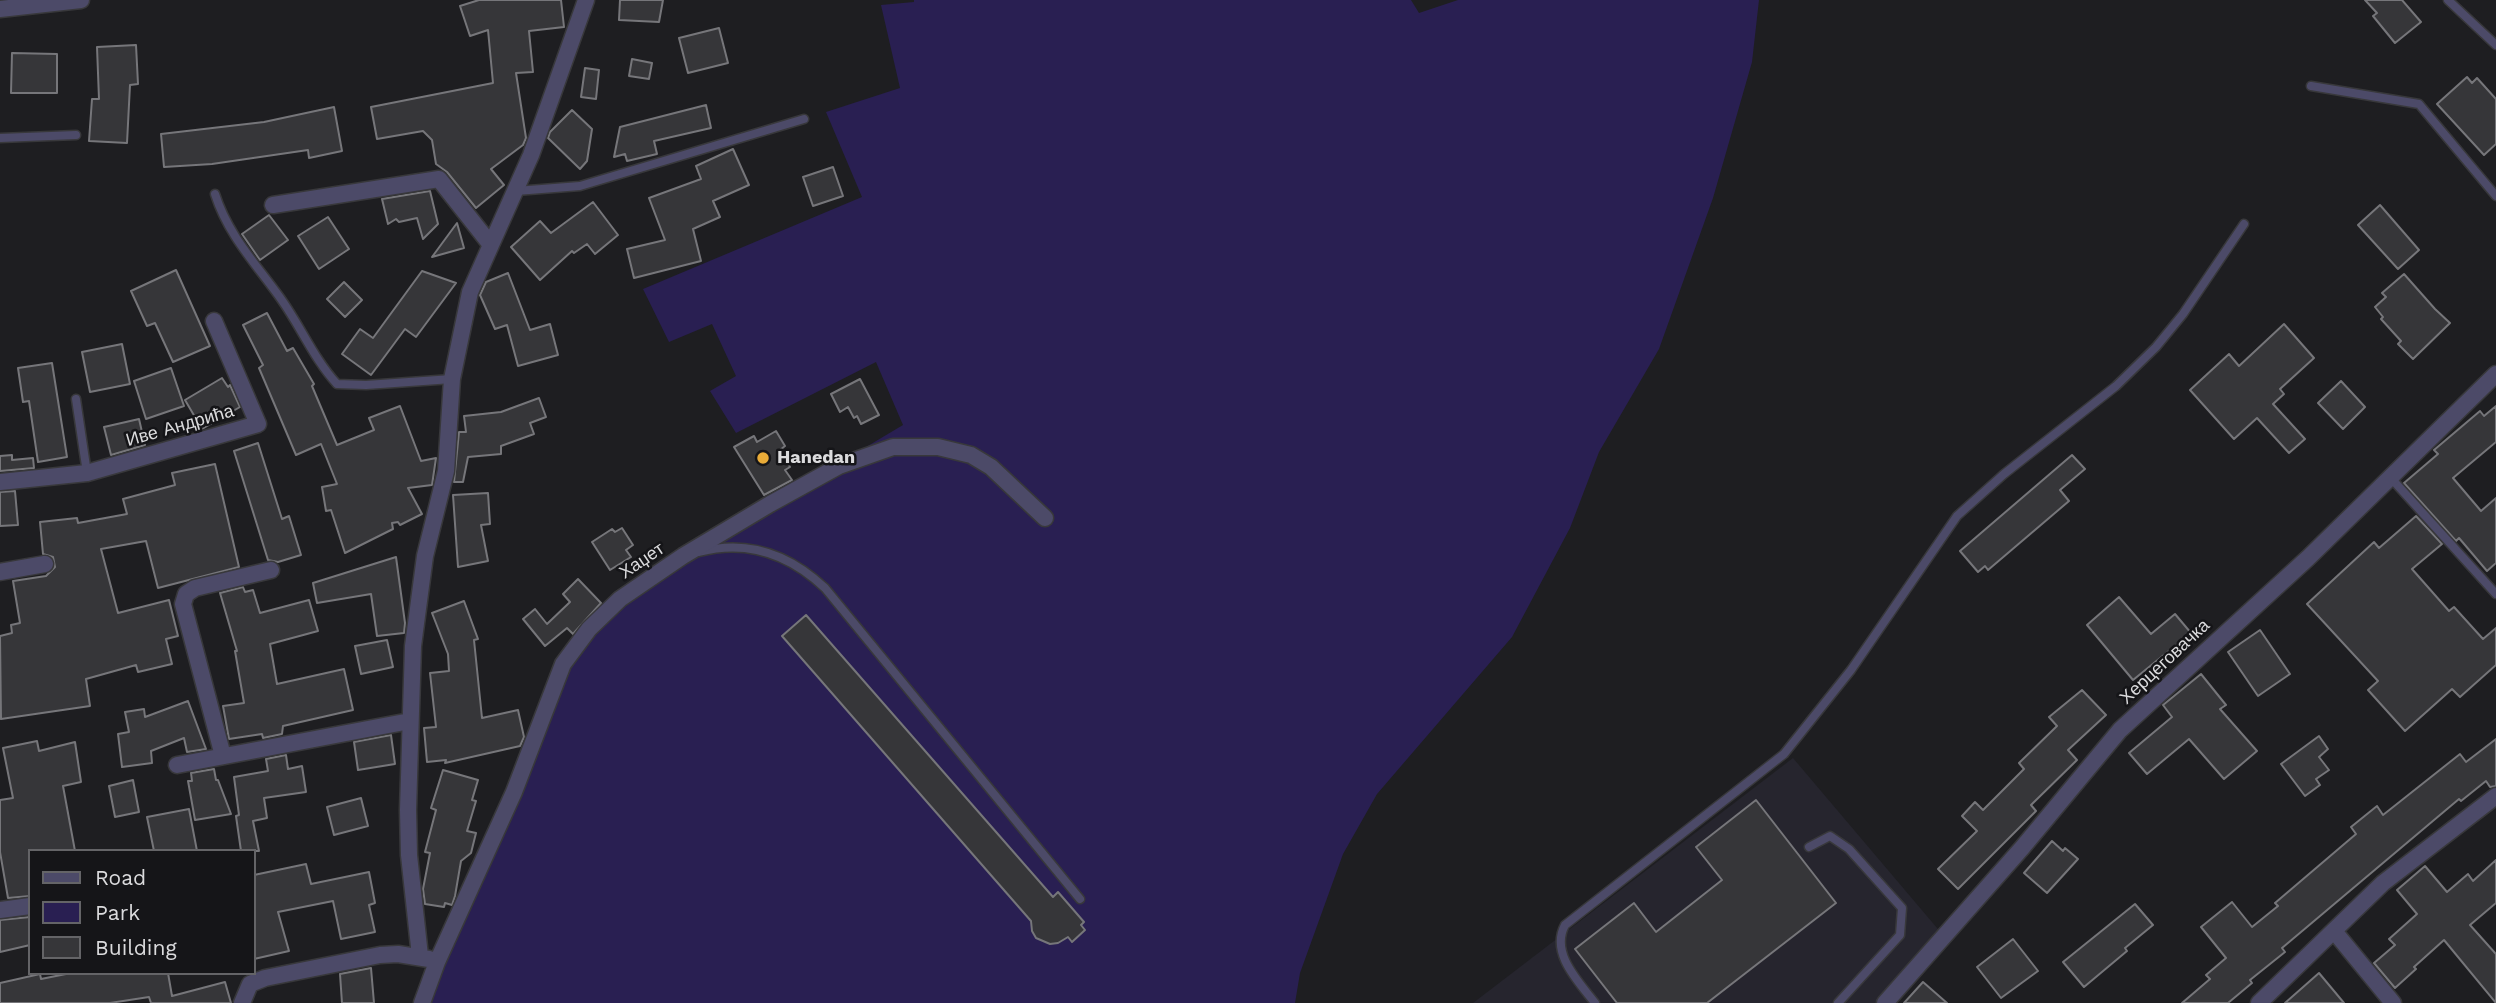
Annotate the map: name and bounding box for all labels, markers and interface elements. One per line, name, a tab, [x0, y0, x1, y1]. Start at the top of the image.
street label: Иве Андрића	[124, 400, 236, 452]
place label: Hanedan	[777, 447, 855, 469]
marker: Hanedan	[755, 450, 771, 466]
street label: Хаџет	[615, 538, 669, 584]
street label: Херцеговачка	[2116, 615, 2214, 709]
legend	[28, 849, 256, 975]
text: Road	[95, 865, 146, 890]
text: Park	[95, 900, 140, 925]
text: Building	[95, 935, 177, 960]

